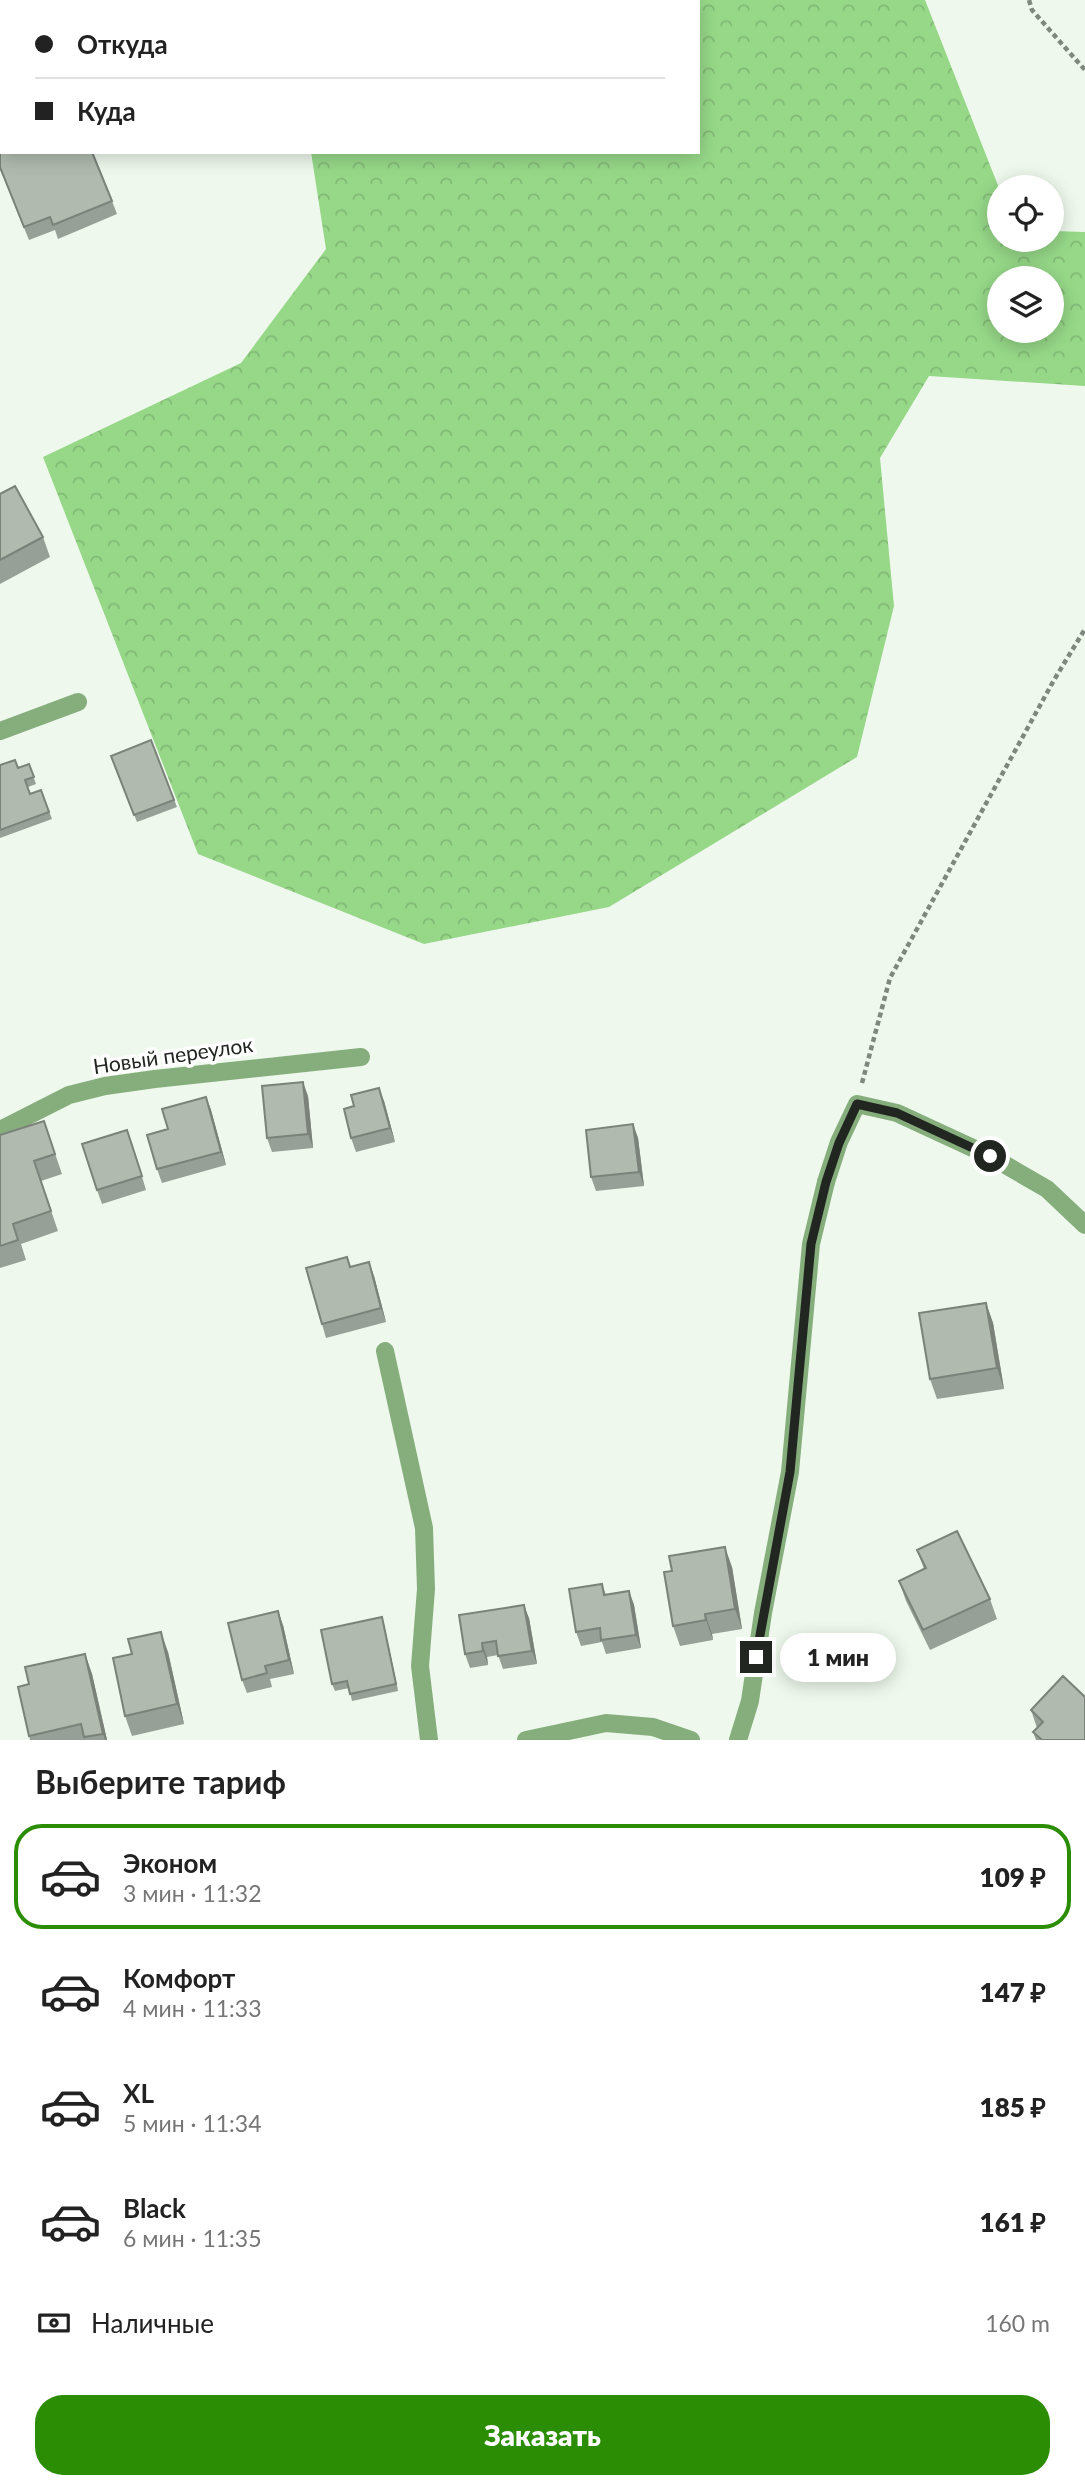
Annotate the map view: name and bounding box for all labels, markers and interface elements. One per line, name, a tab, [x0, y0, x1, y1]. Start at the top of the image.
text: Откуда	[77, 28, 168, 60]
text: Куда	[77, 95, 136, 127]
map controls	[987, 175, 1064, 343]
button: locate	[987, 175, 1064, 252]
button: layers	[987, 266, 1064, 343]
street label: Новый переулок	[91, 1031, 254, 1078]
route start	[974, 1140, 1006, 1172]
callout: 1 мин	[780, 1632, 896, 1682]
route end	[740, 1641, 772, 1673]
text: 1 мин	[807, 1643, 869, 1671]
text: Выберите тариф	[35, 1762, 286, 1801]
icon: car	[39, 1845, 102, 1908]
text: Эконом	[123, 1847, 217, 1879]
text: 109 ₽	[980, 1861, 1046, 1893]
text: 3 мин · 11:32	[123, 1879, 262, 1907]
icon: car	[39, 1960, 102, 2023]
text: Комфорт	[123, 1962, 235, 1994]
text: 147 ₽	[980, 1976, 1046, 2008]
text: 4 мин · 11:33	[123, 1994, 262, 2022]
icon: car	[39, 2075, 102, 2138]
text: XL	[123, 2077, 154, 2109]
text: 185 ₽	[980, 2091, 1046, 2123]
text: 5 мин · 11:34	[123, 2109, 262, 2137]
icon: car	[39, 2190, 102, 2253]
text: Black	[123, 2192, 186, 2224]
text: 161 ₽	[980, 2206, 1046, 2238]
text: 6 мин · 11:35	[123, 2224, 262, 2252]
icon: cash	[35, 2304, 73, 2342]
text: Наличные	[91, 2307, 214, 2339]
text: 160 m	[985, 2309, 1050, 2337]
button: Заказать	[35, 2395, 1050, 2475]

